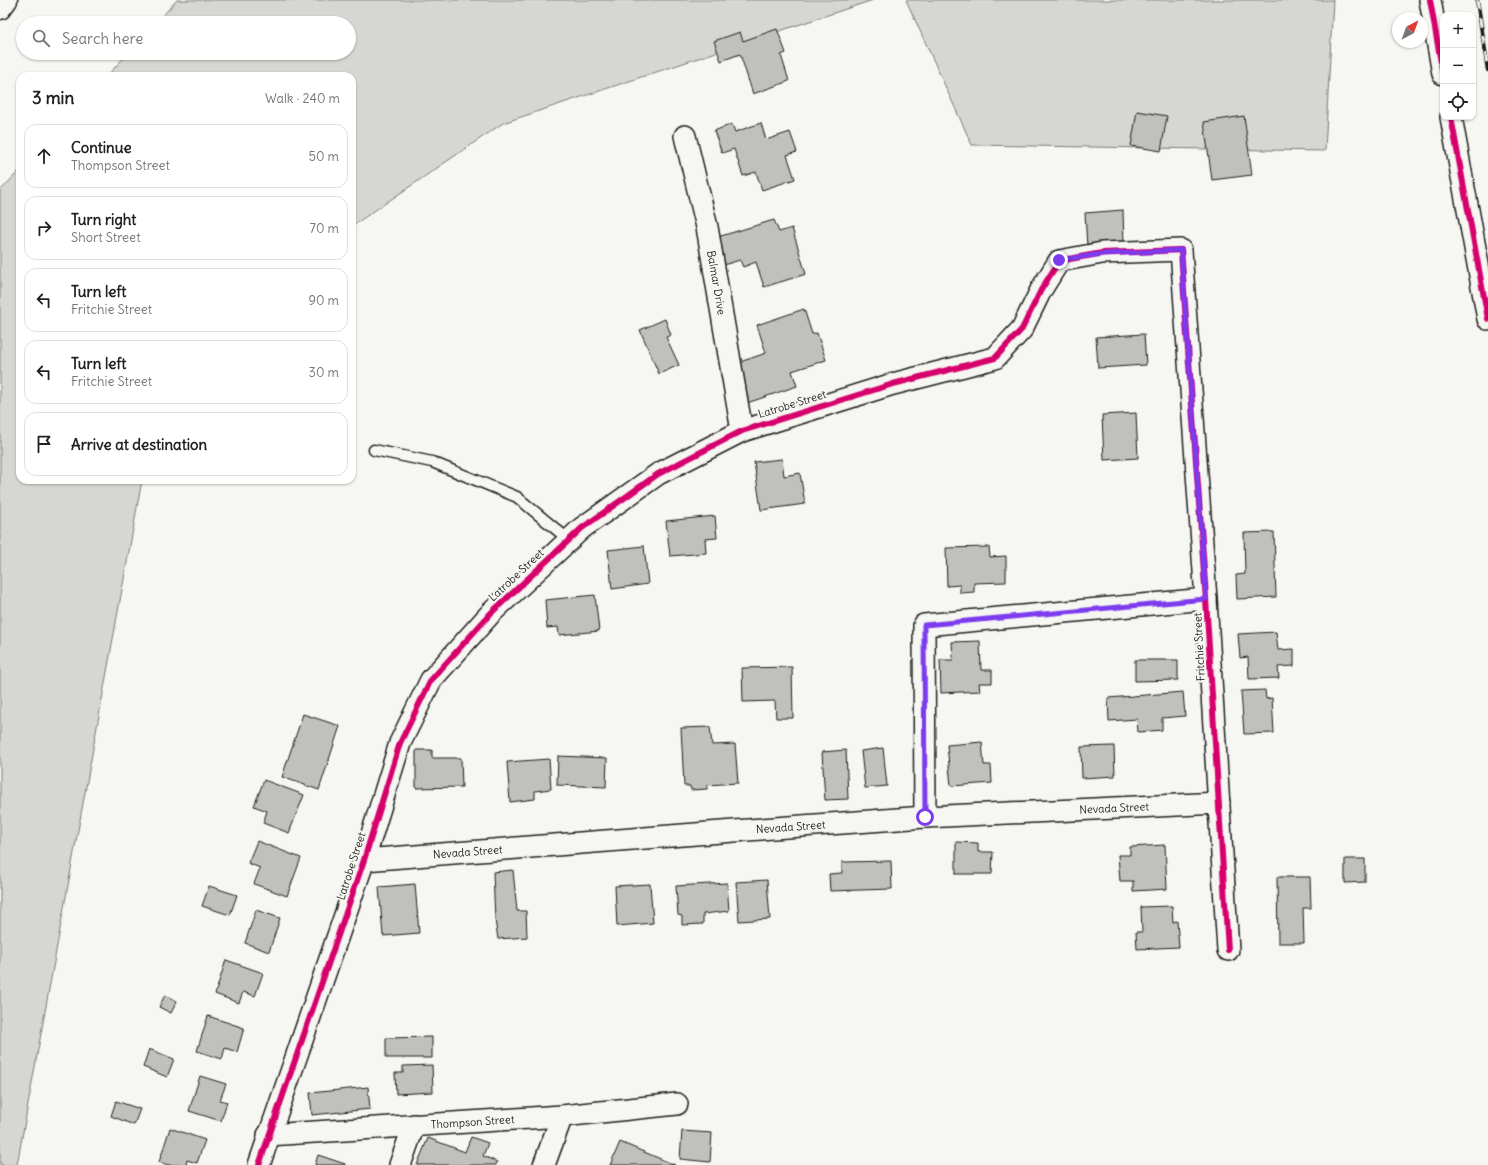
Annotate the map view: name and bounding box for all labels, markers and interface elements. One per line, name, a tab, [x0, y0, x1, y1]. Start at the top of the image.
north arrow	[1392, 12, 1428, 48]
map controls	[1440, 12, 1476, 120]
button: +	[1440, 12, 1476, 48]
search box	[16, 16, 356, 60]
icon: search	[30, 27, 52, 49]
text: Search here	[62, 29, 143, 48]
button: −	[1440, 48, 1476, 84]
button: locate	[1440, 84, 1476, 120]
text: 3 min	[32, 87, 74, 109]
text: Walk · 240 m	[265, 90, 340, 107]
text: Continue	[71, 138, 132, 157]
icon: ahead	[33, 145, 55, 167]
text: 50 m	[308, 148, 339, 165]
text: Thompson Street	[71, 157, 170, 174]
text: Turn right	[71, 210, 136, 229]
icon: right	[33, 217, 55, 239]
text: 70 m	[310, 220, 339, 237]
text: Short Street	[71, 229, 141, 246]
street label: Balmar Drive	[704, 249, 729, 316]
route end	[1050, 251, 1068, 269]
text: Turn left	[71, 282, 126, 301]
icon: left	[33, 289, 55, 311]
text: 90 m	[308, 292, 339, 309]
text: Fritchie Street	[71, 301, 152, 318]
text: Turn left	[71, 354, 126, 373]
icon: left	[33, 361, 55, 383]
text: 30 m	[309, 364, 339, 381]
text: Fritchie Street	[71, 373, 152, 390]
street label: Latrobe Street	[756, 387, 828, 421]
icon: arrive	[33, 433, 55, 455]
text: Arrive at destination	[71, 435, 207, 454]
street label: Latrobe Street	[485, 546, 547, 604]
street label: Fritchie Street	[1190, 612, 1208, 682]
street label: Nevada Street	[1079, 799, 1150, 817]
route start	[916, 808, 934, 826]
street label: Nevada Street	[755, 817, 826, 836]
street label: Latrobe Street	[333, 830, 369, 902]
street label: Nevada Street	[432, 842, 503, 862]
street label: Thompson Street	[430, 1112, 515, 1131]

